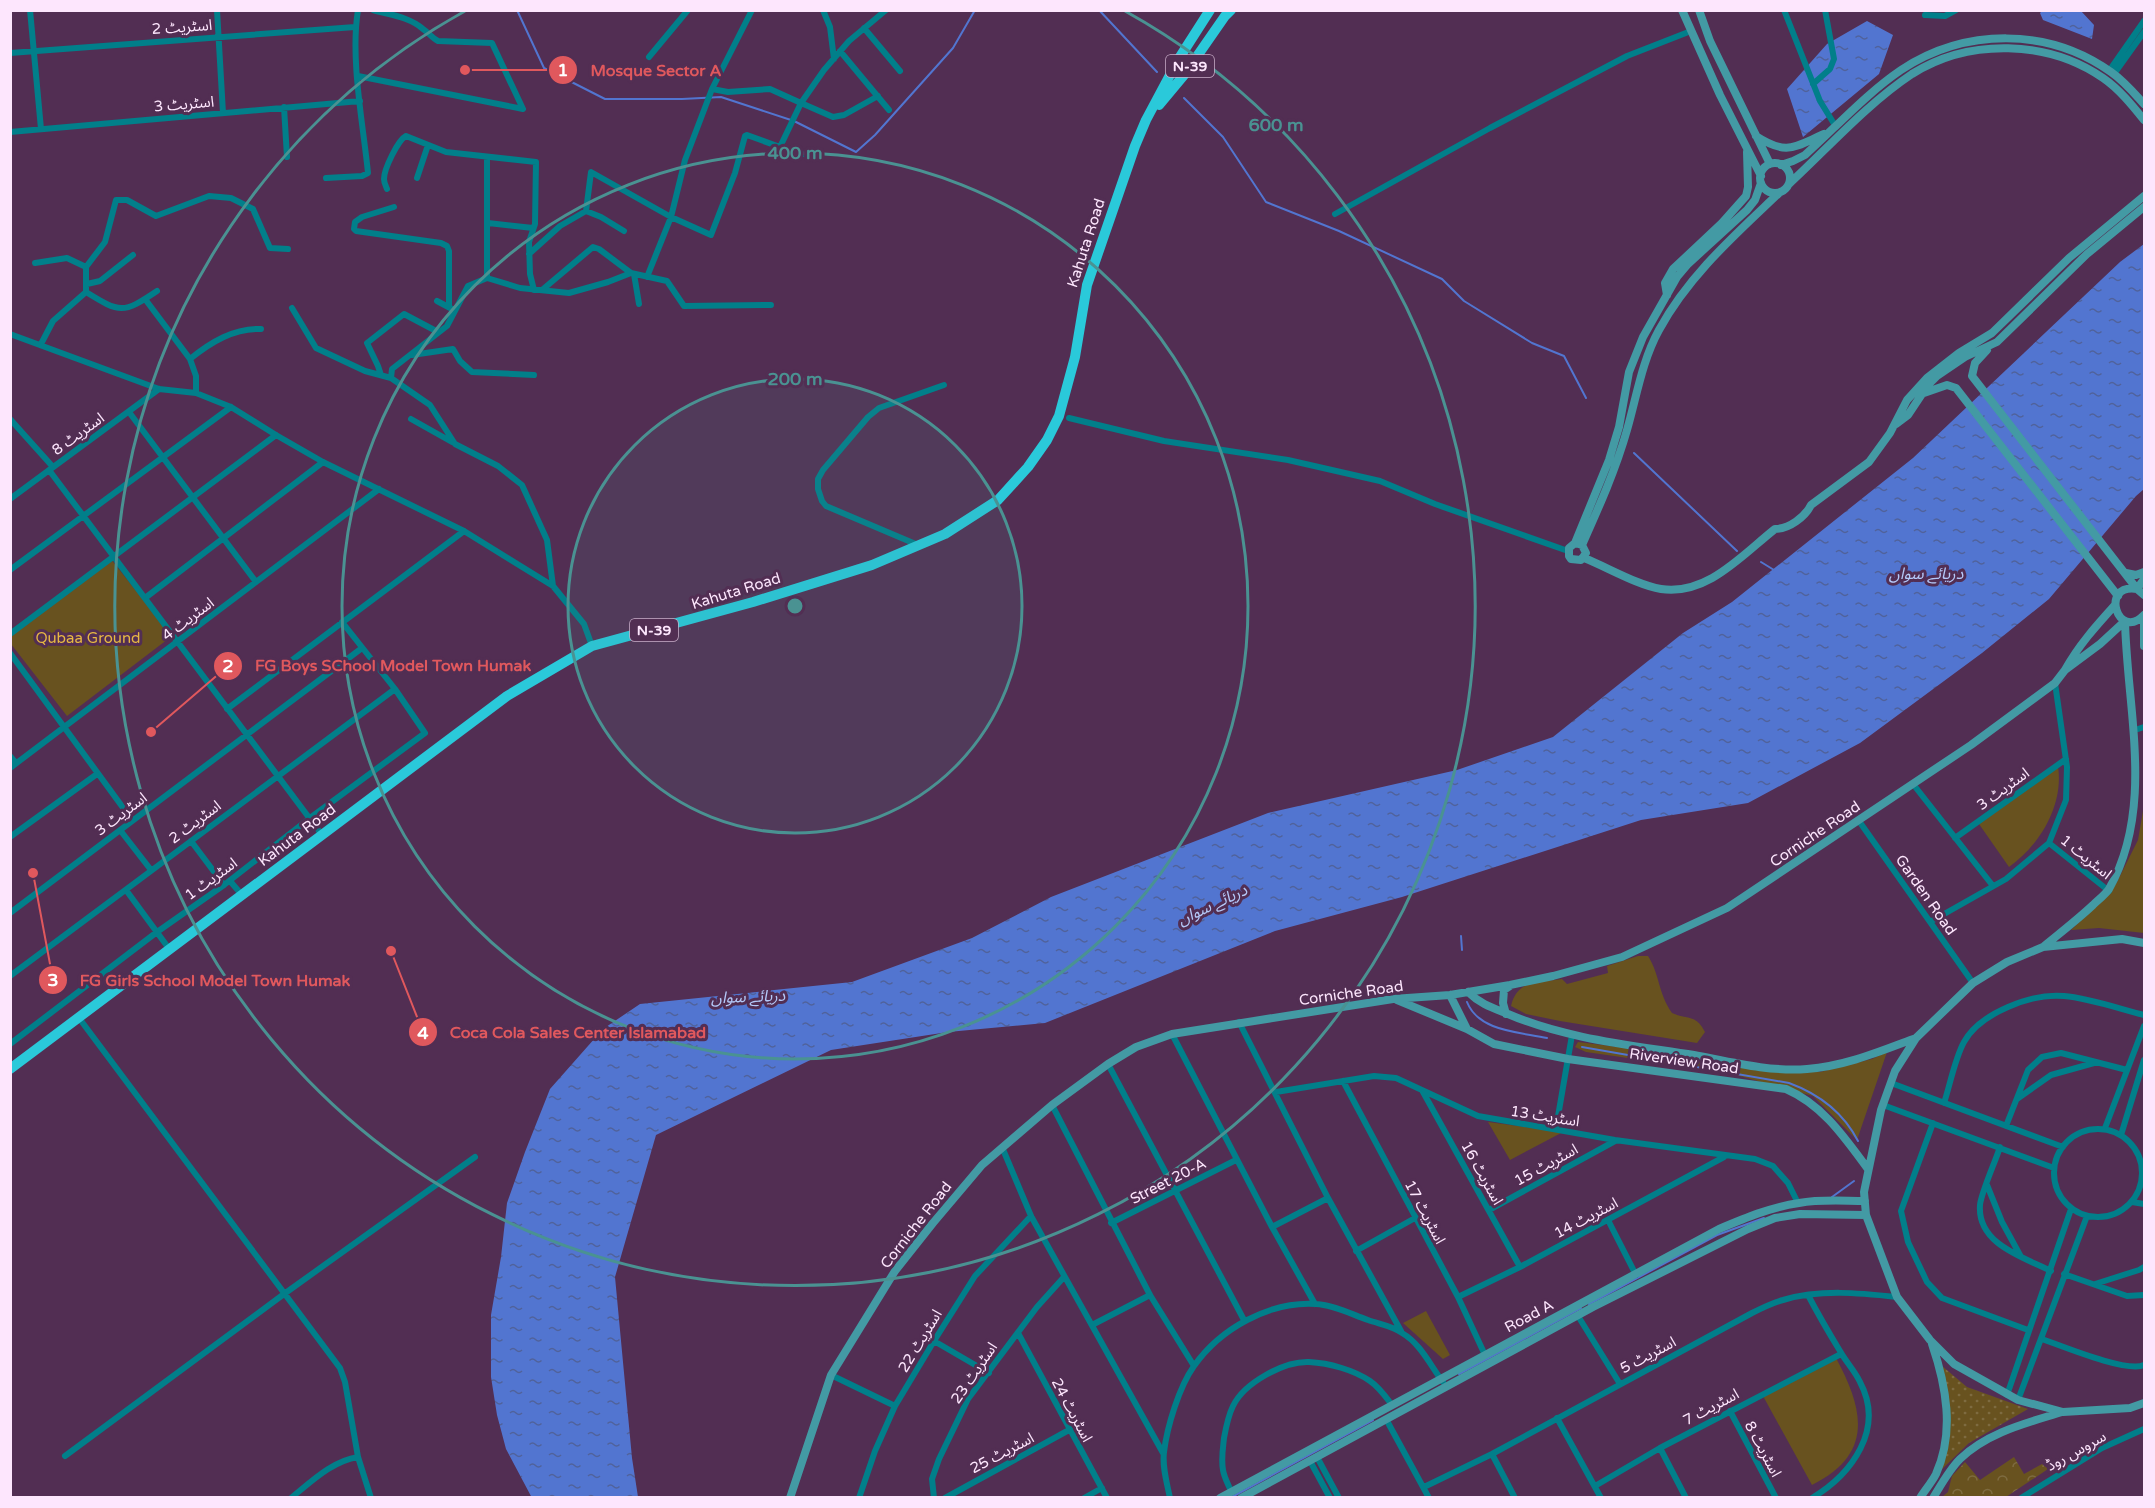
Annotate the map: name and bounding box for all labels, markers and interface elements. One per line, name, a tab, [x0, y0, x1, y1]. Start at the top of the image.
street label: اسٹریٹ 2	[151, 16, 213, 38]
callout: Mosque Sector A	[548, 53, 733, 87]
road number: N-39	[1166, 55, 1214, 77]
text: 1	[557, 59, 569, 81]
text: Mosque Sector A	[590, 61, 722, 81]
street label: اسٹریٹ 3	[153, 92, 215, 116]
text: 600 m	[1248, 114, 1304, 136]
text: 400 m	[767, 142, 823, 164]
street label: Kahuta Road	[1063, 196, 1109, 290]
text: 200 m	[767, 368, 823, 390]
street label: اسٹریٹ 8	[48, 409, 108, 459]
water label: دریائے سواں	[1889, 564, 1964, 584]
street label: Kahuta Road	[689, 569, 783, 613]
street label: اسٹریٹ 4	[158, 594, 218, 644]
centre of rings	[785, 596, 805, 616]
road number: N-39	[630, 619, 678, 641]
park label: Qubaa Ground	[35, 629, 141, 647]
callout: FG Boys SChool Model Town Humak	[213, 649, 543, 683]
text: 2	[222, 655, 234, 677]
text: FG Boys SChool Model Town Humak	[255, 656, 531, 676]
street label: اسٹریٹ 3	[1973, 764, 2033, 814]
street label: اسٹریٹ 3	[91, 789, 151, 839]
street label: اسٹریٹ 2	[165, 797, 225, 847]
street label: Corniche Road	[1766, 797, 1864, 871]
street label: Kahuta Road	[255, 800, 339, 870]
street label: اسٹریٹ 1	[2057, 831, 2115, 883]
street label: Garden Road	[1892, 851, 1960, 939]
street label: اسٹریٹ 1	[181, 854, 241, 904]
water label: دریائے سواں	[1174, 880, 1251, 930]
callout: FG Girls School Model Town Humak	[38, 963, 362, 997]
text: 3	[47, 969, 59, 991]
text: FG Girls School Model Town Humak	[80, 971, 351, 991]
street label: Corniche Road	[1298, 977, 1404, 1009]
water label: دریائے سواں	[710, 986, 786, 1008]
callout: Coca Cola Sales Center Islamabad	[408, 1015, 719, 1049]
text: 4	[417, 1022, 429, 1044]
text: Coca Cola Sales Center Islamabad	[450, 1023, 706, 1043]
street label: Riverview Road	[1628, 1044, 1740, 1078]
street label: اسٹریٹ 13	[1509, 1102, 1581, 1130]
street label: اسٹریٹ 16	[1457, 1138, 1507, 1208]
street label: اسٹریٹ 15	[1511, 1140, 1581, 1190]
street label: Street 20-A	[1127, 1154, 1209, 1208]
street label: اسٹریٹ 17	[1401, 1177, 1449, 1247]
street label: Corniche Road	[877, 1178, 955, 1272]
street label: اسٹریٹ 14	[1551, 1194, 1621, 1242]
street label: Road A	[1501, 1296, 1557, 1336]
street label: اسٹریٹ 22	[894, 1306, 946, 1376]
street label: اسٹریٹ 5	[1617, 1333, 1679, 1377]
street label: اسٹریٹ 23	[947, 1339, 1001, 1407]
street label: اسٹریٹ 24	[1048, 1375, 1096, 1445]
street label: اسٹریٹ 7	[1680, 1385, 1742, 1429]
street label: اسٹریٹ 8	[1741, 1418, 1785, 1480]
street label: سروس روڈ	[2043, 1427, 2109, 1475]
street label: اسٹریٹ 25	[967, 1429, 1037, 1477]

